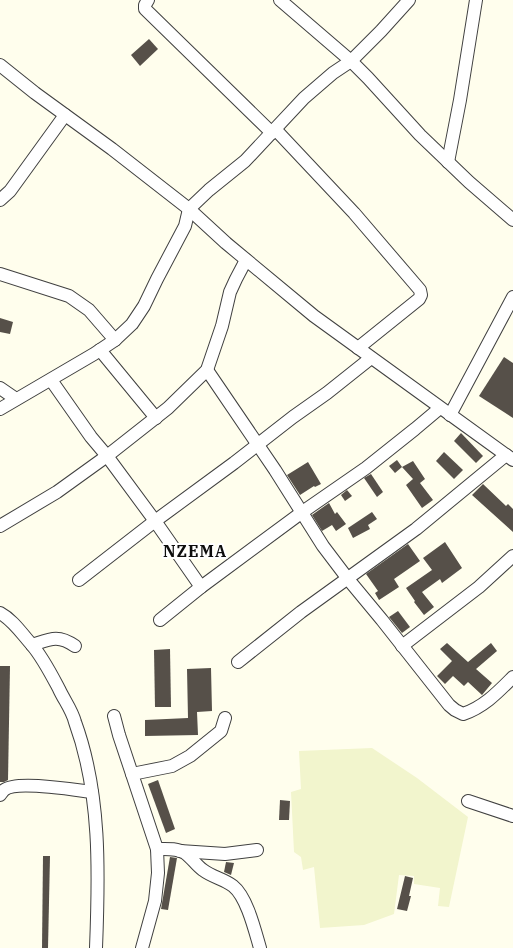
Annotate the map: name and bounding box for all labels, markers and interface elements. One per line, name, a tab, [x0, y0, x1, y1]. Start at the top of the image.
district label: NZEMA	[163, 541, 227, 561]

